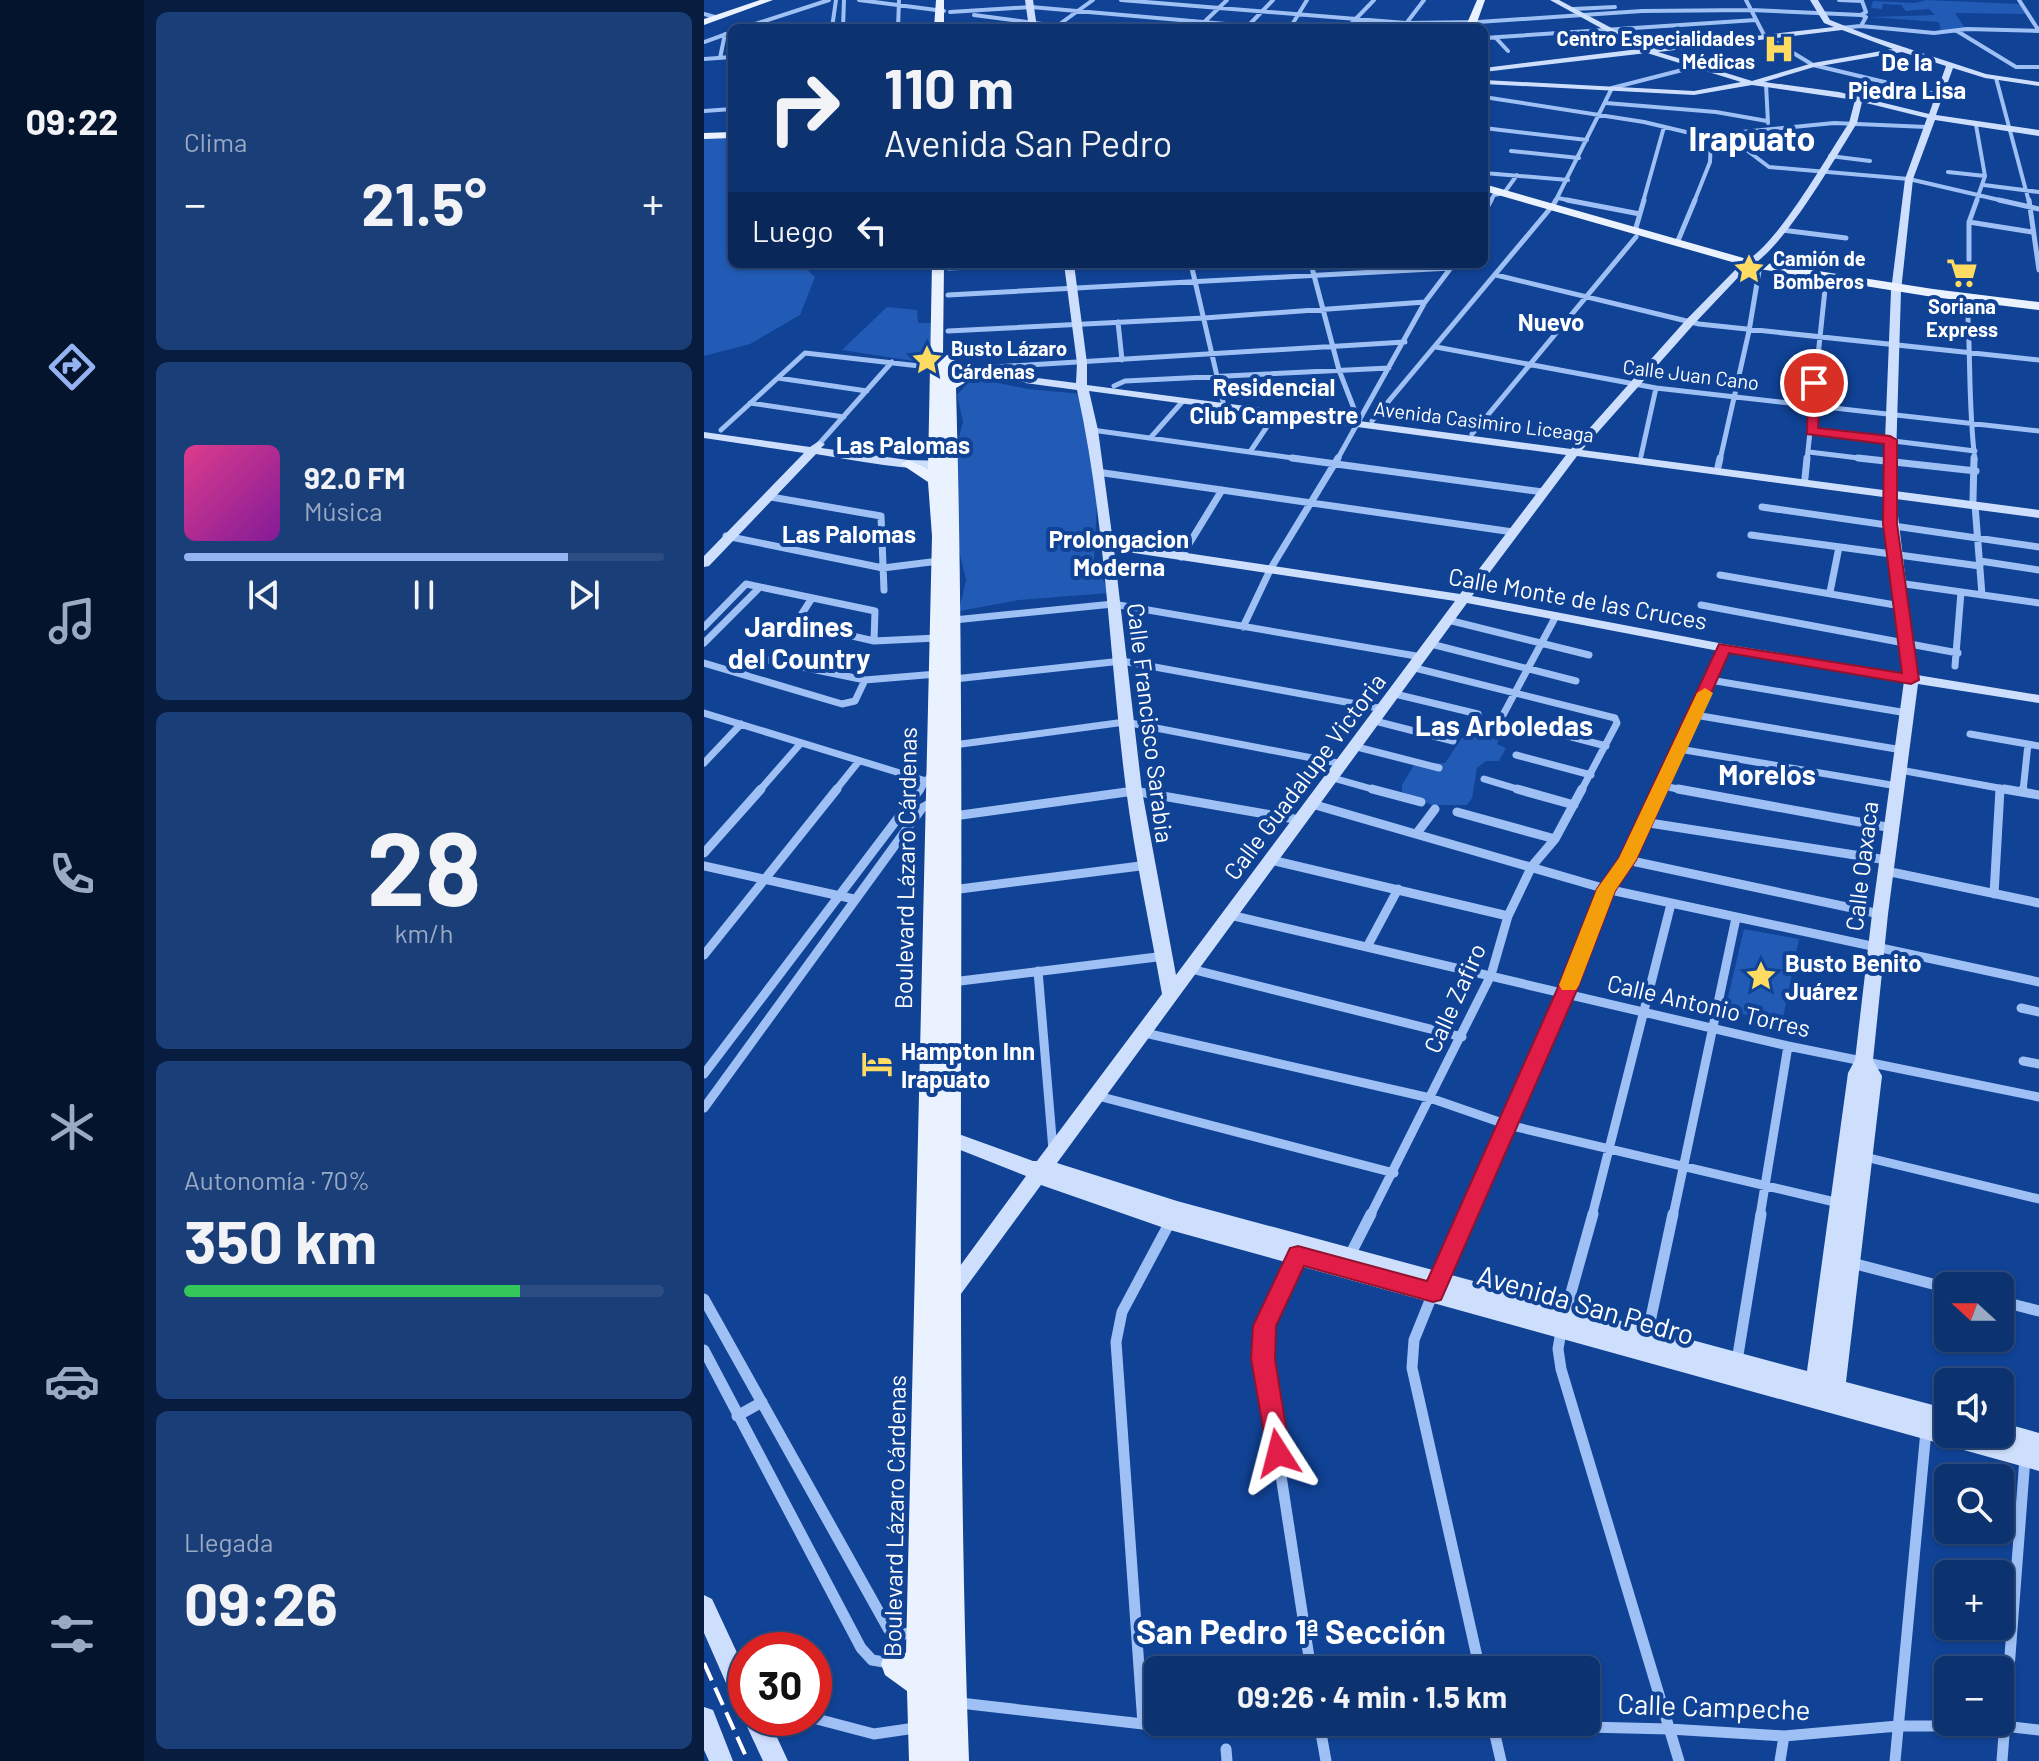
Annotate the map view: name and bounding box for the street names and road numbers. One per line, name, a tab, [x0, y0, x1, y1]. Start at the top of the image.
street label: Calle Juan Cano	[1621, 354, 1761, 394]
street label: Avenida Casimiro Liceaga	[1373, 396, 1595, 446]
street label: Calle Monte de las Cruces	[1446, 561, 1710, 635]
street label: Calle Francisco Sarabia	[1122, 601, 1180, 845]
street label: Calle Guadalupe Victoria	[1217, 667, 1391, 885]
street label: Boulevard Lázaro Cárdenas	[888, 727, 922, 1009]
street label: Calle Oaxaca	[1839, 799, 1883, 933]
street label: Calle Zafiro	[1417, 939, 1491, 1057]
street label: Calle Antonio Torres	[1605, 968, 1813, 1042]
street label: Avenida San Pedro	[1474, 1257, 1698, 1351]
street label: Boulevard Lázaro Cárdenas	[877, 1375, 911, 1657]
street label: Calle Campeche	[1617, 1686, 1811, 1726]

